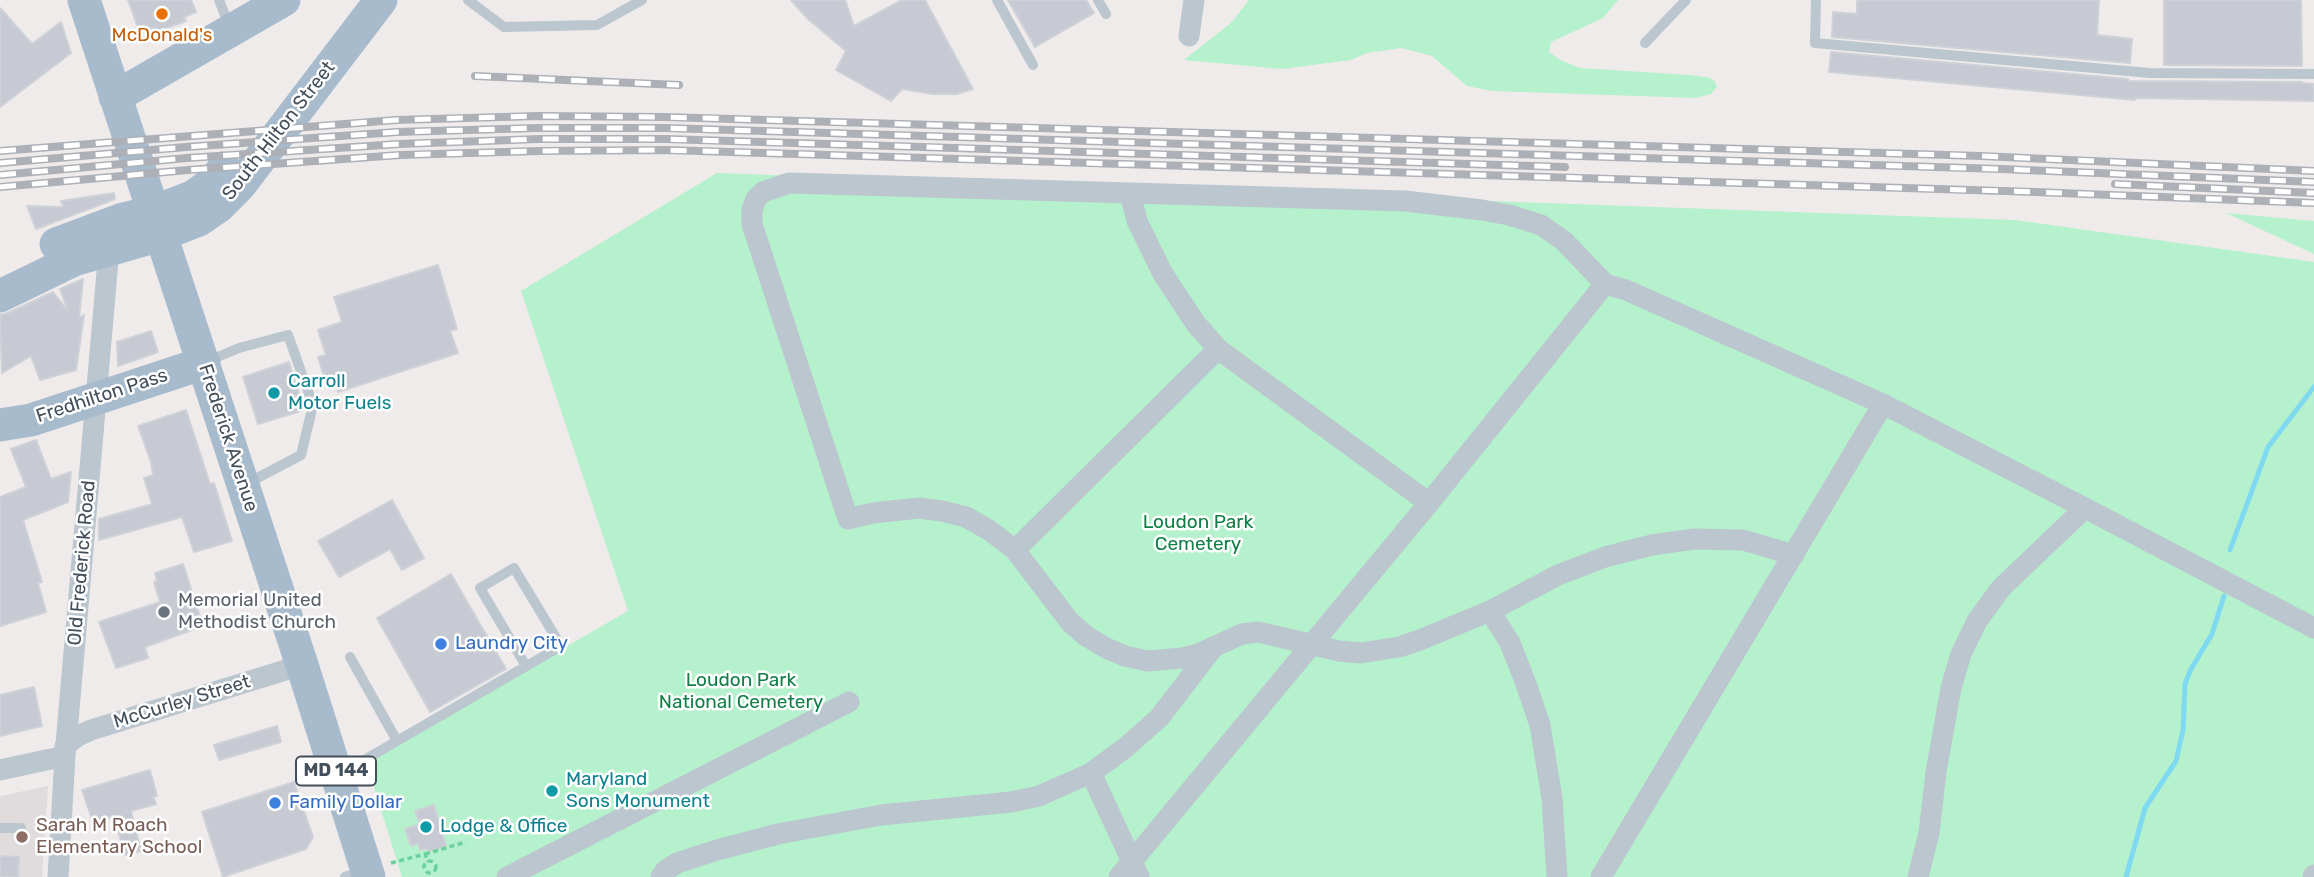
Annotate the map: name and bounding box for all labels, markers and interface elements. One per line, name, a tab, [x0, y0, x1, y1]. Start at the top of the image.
marker: McDonald's	[154, 6, 170, 22]
place label: McDonald's	[112, 25, 212, 47]
street label: South Hilton Street	[218, 57, 340, 205]
street label: Frederick Avenue	[193, 361, 263, 515]
street label: Fredhilton Pass	[33, 364, 171, 428]
place label: Carroll Motor Fuels	[288, 371, 391, 415]
marker: Carroll Motor Fuels	[266, 385, 282, 401]
street label: Old Frederick Road	[63, 479, 101, 647]
park label: Loudon Park Cemetery	[1143, 512, 1253, 556]
place label: Memorial United Methodist Church	[178, 590, 336, 634]
marker: Memorial United Methodist Church	[156, 604, 172, 620]
place label: Laundry City	[455, 633, 568, 655]
marker: Laundry City	[433, 636, 449, 652]
street label: McCurley Street	[111, 670, 253, 734]
park label: Loudon Park National Cemetery	[659, 670, 823, 714]
road number: MD 144	[296, 756, 376, 786]
place label: Maryland Sons Monument	[566, 769, 710, 813]
marker: Maryland Sons Monument	[544, 783, 560, 799]
place label: Family Dollar	[289, 792, 402, 814]
marker: Family Dollar	[267, 795, 283, 811]
place label: Sarah M Roach Elementary School	[36, 815, 202, 859]
place label: Lodge & Office	[440, 816, 567, 838]
marker: Lodge & Office	[418, 819, 434, 835]
marker: Sarah M Roach Elementary School	[14, 829, 30, 845]

